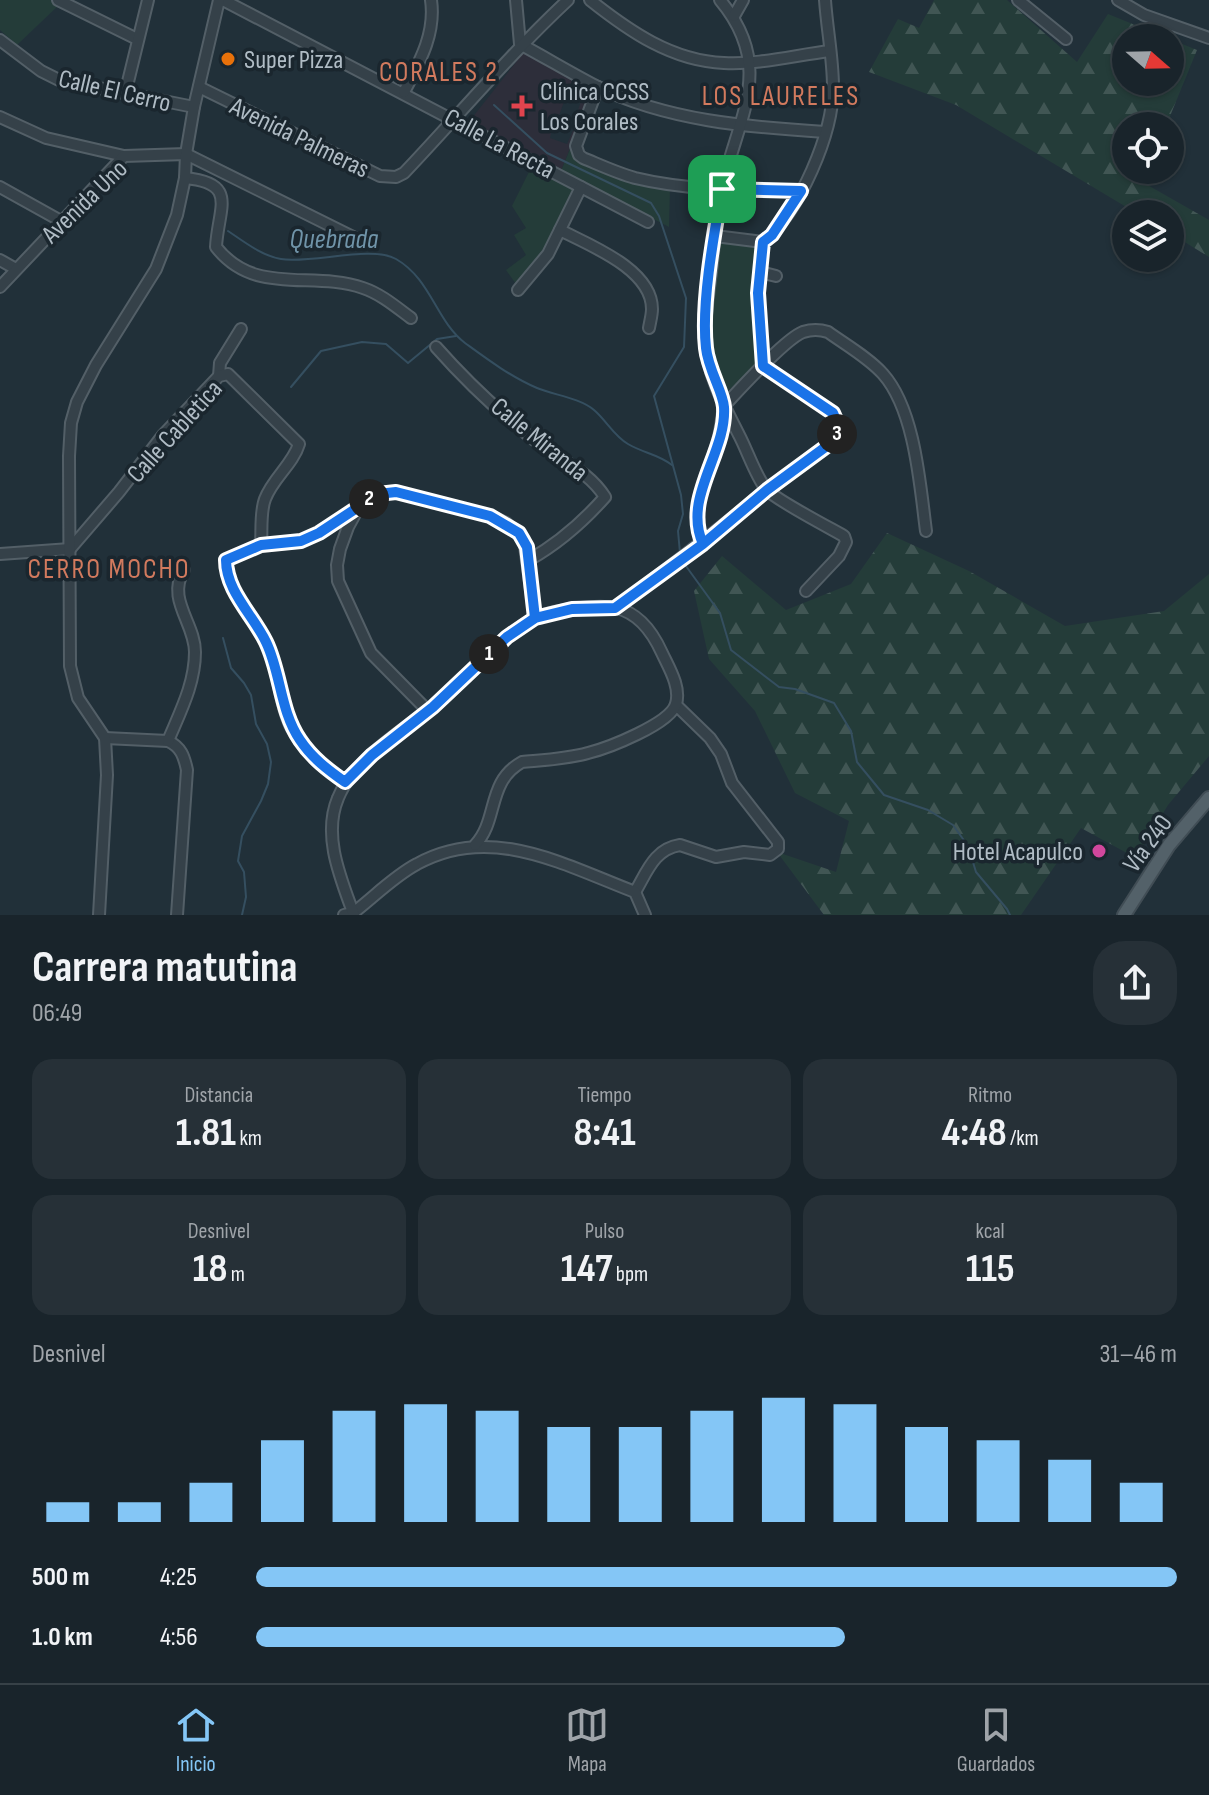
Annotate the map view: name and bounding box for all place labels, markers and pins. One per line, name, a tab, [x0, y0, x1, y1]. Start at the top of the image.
place label: Super Pizza	[244, 45, 343, 76]
marker: Super Pizza	[219, 50, 237, 68]
place label: Clínica CCSS Los Corales	[540, 77, 649, 138]
marker: Clínica CCSS Los Corales	[511, 95, 533, 117]
pin	[688, 155, 756, 223]
pin: 3	[817, 414, 857, 454]
pin: 2	[349, 479, 389, 519]
pin: 1	[469, 634, 509, 674]
place label: Hotel Acapulco	[953, 837, 1083, 868]
marker: Hotel Acapulco	[1090, 842, 1108, 860]

